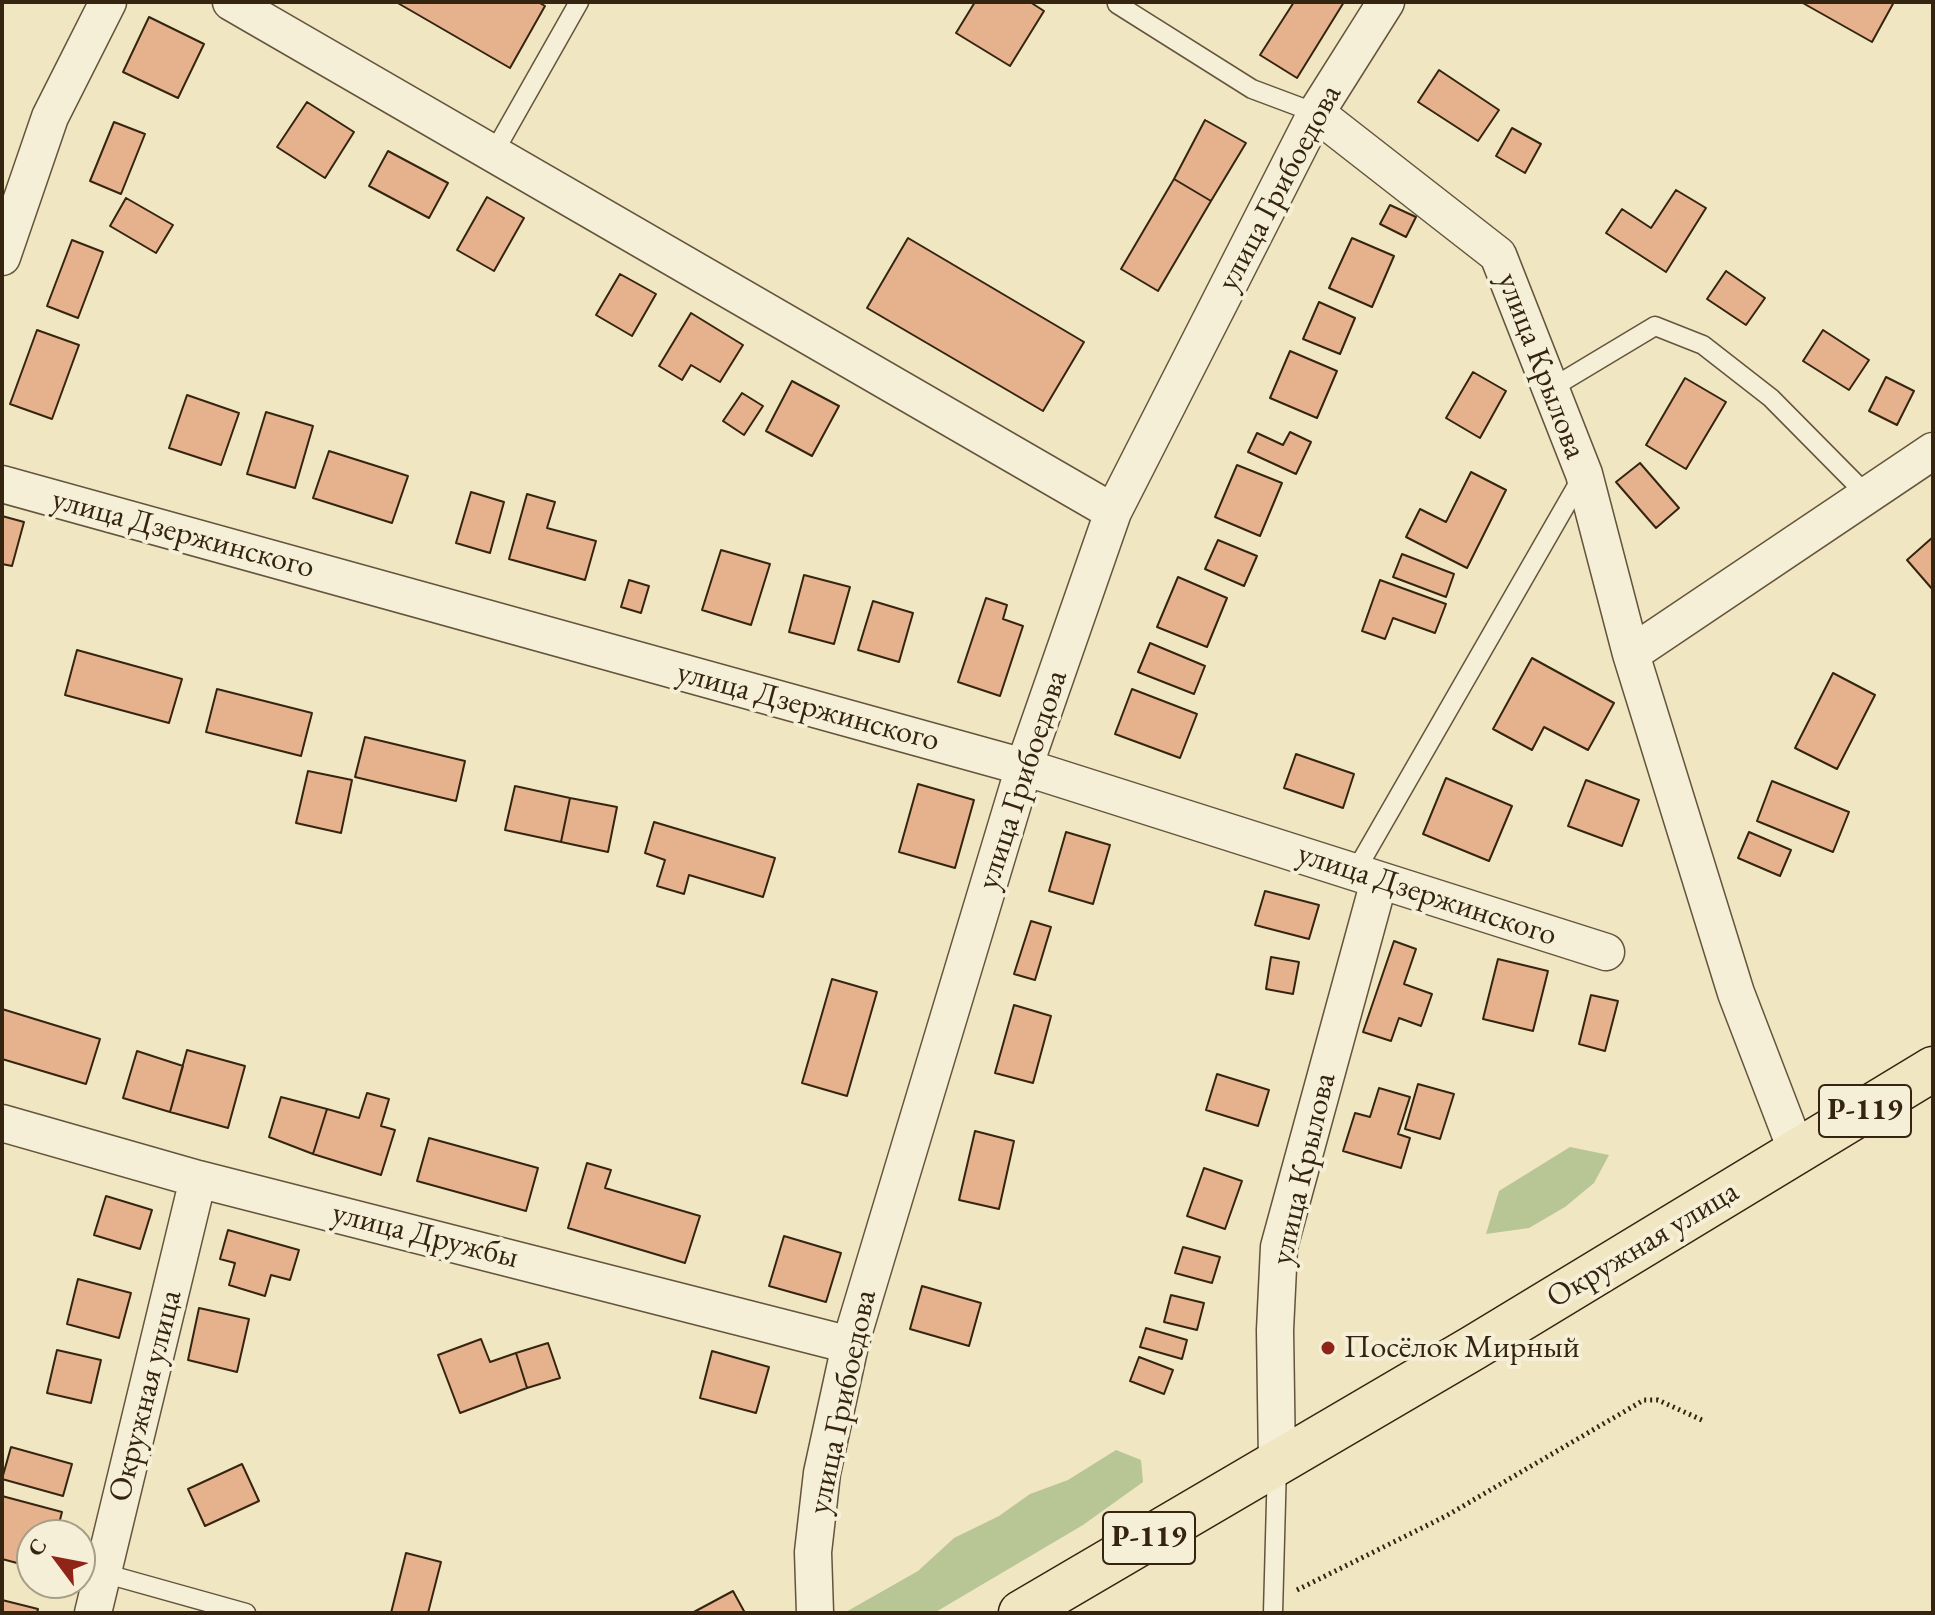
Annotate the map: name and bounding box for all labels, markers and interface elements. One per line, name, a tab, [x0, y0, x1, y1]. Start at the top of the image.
street label: улица Грибоедова	[1209, 78, 1351, 298]
street label: улица Крылова	[1488, 268, 1594, 464]
street label: улица Дзержинского	[47, 480, 319, 588]
street label: улица Дзержинского	[672, 653, 944, 761]
street label: улица Грибоедова	[969, 666, 1077, 894]
street label: улица Дзержинского	[1292, 835, 1562, 955]
street label: улица Крылова	[1263, 1069, 1345, 1269]
road number: Р-119	[1819, 1085, 1911, 1137]
street label: Окружная улица	[1540, 1173, 1746, 1317]
street label: улица Дружбы	[328, 1194, 522, 1278]
street label: Окружная улица	[101, 1286, 191, 1506]
street label: улица Грибоедова	[801, 1286, 885, 1518]
place label: Посёлок Мирный	[1344, 1329, 1580, 1367]
marker: Посёлок Мирный	[1319, 1339, 1337, 1357]
road number: Р-119	[1103, 1512, 1195, 1564]
north arrow	[16, 1519, 96, 1599]
text: С	[20, 1533, 53, 1561]

